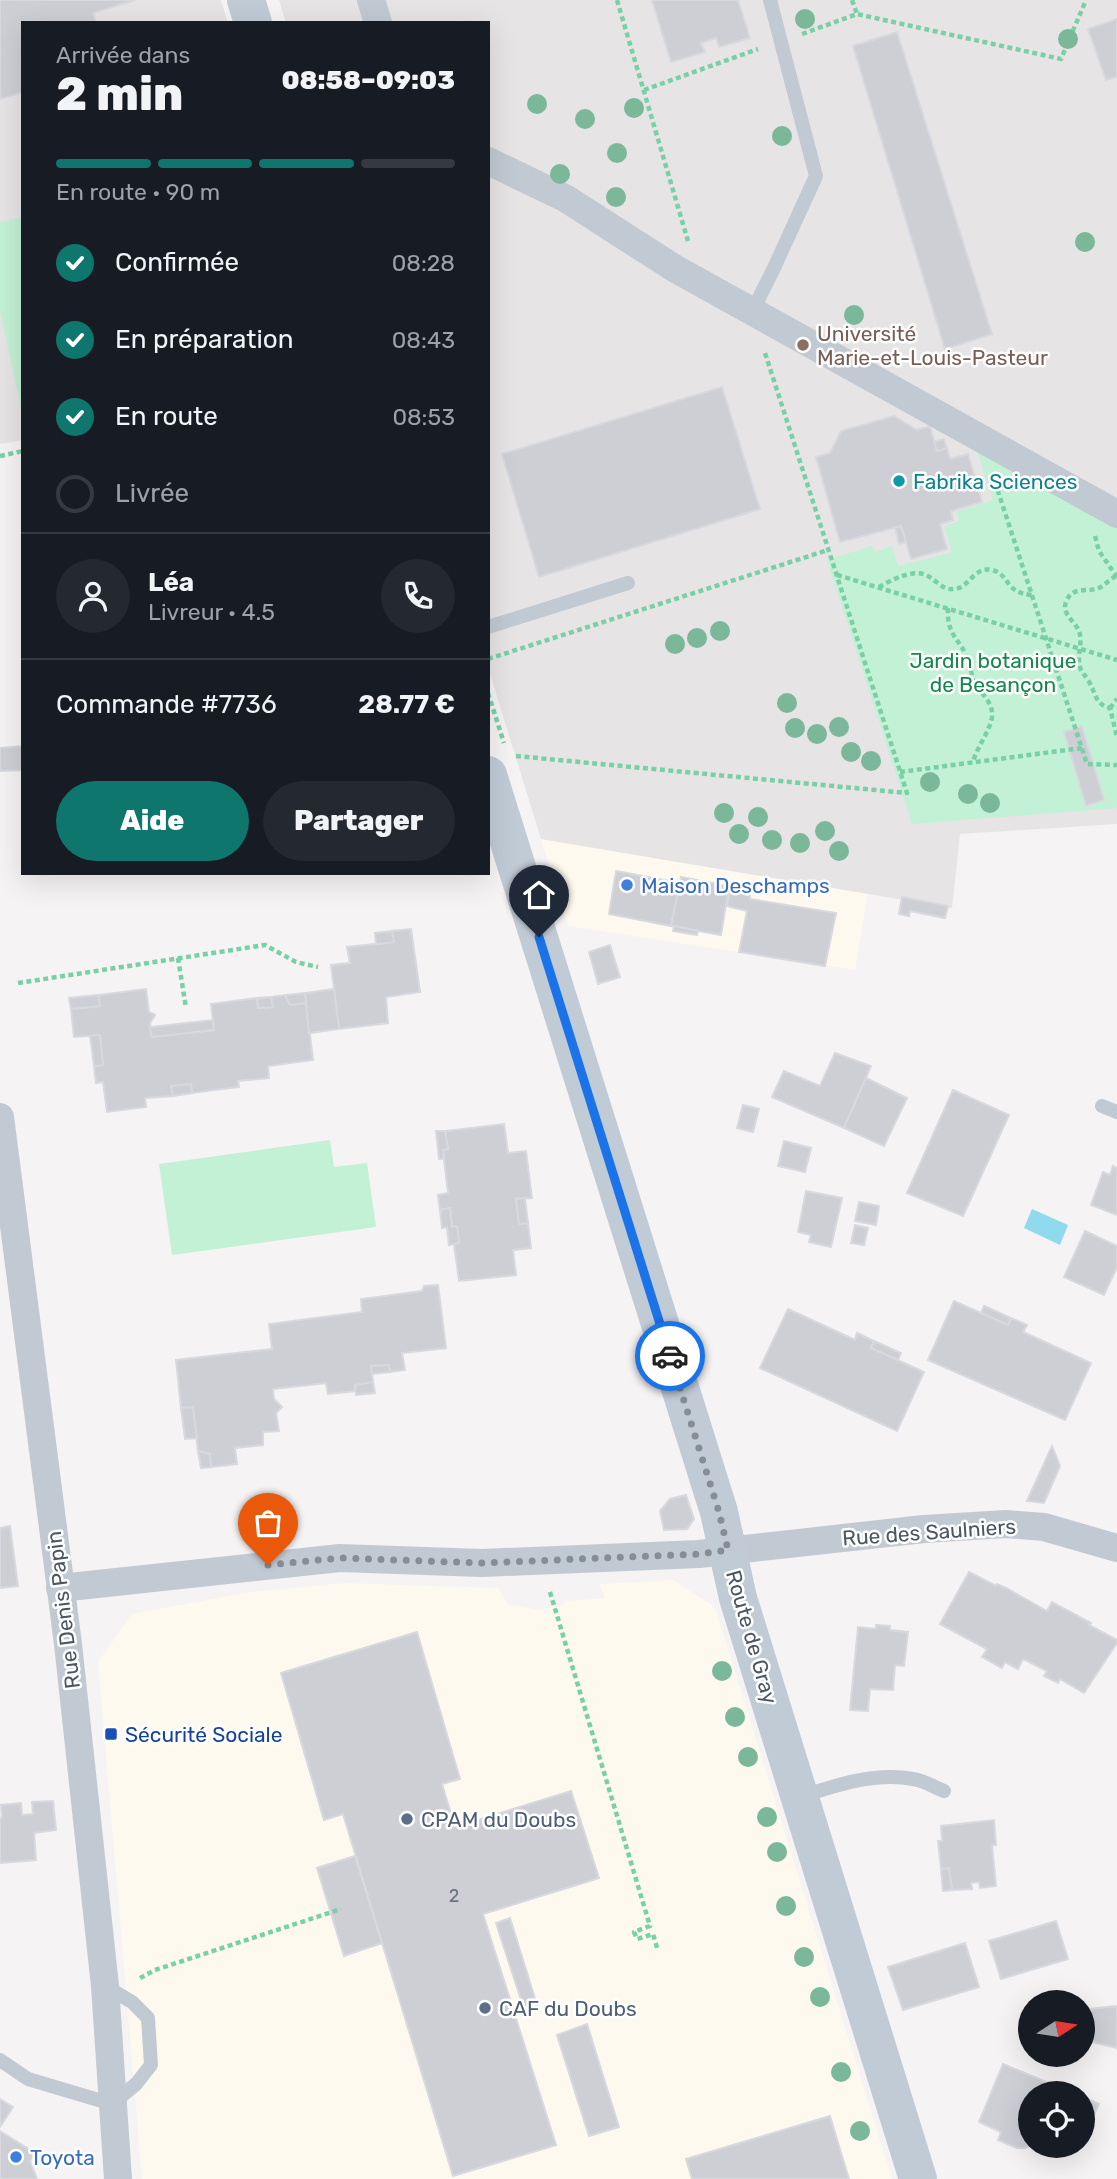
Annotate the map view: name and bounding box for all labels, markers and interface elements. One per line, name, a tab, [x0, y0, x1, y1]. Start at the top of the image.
text: Arrivée dans	[56, 41, 190, 69]
text: 08:58–09:03	[281, 65, 455, 96]
text: 2 min	[56, 67, 183, 122]
text: En route · 90 m	[56, 178, 220, 206]
icon: check	[56, 244, 94, 282]
text: Confirmée	[115, 247, 239, 278]
text: 08:28	[392, 249, 455, 277]
icon: check	[56, 321, 94, 359]
place label: Université Marie-et-Louis-Pasteur	[817, 321, 1048, 370]
text: En préparation	[115, 324, 293, 355]
text: 08:43	[392, 326, 455, 354]
marker: Université Marie-et-Louis-Pasteur	[795, 337, 811, 353]
icon: check	[56, 398, 94, 436]
text: En route	[115, 401, 218, 432]
text: 08:53	[392, 403, 455, 431]
place label: Fabrika Sciences	[913, 469, 1077, 494]
marker: Fabrika Sciences	[891, 473, 907, 489]
text: Livrée	[115, 478, 189, 509]
button: person	[56, 559, 130, 633]
button: phone	[381, 559, 455, 633]
text: Léa	[148, 567, 194, 598]
text: Livreur · 4.5	[148, 598, 275, 626]
park label: Jardin botanique de Besançon	[909, 648, 1077, 697]
text: Commande #7736	[56, 689, 277, 720]
text: 28.77 €	[358, 689, 455, 720]
button: Aide	[56, 781, 249, 861]
button: Partager	[263, 781, 455, 861]
pin	[509, 865, 569, 937]
place label: Maison Deschamps	[641, 873, 830, 898]
icon: home	[520, 876, 558, 914]
marker: Maison Deschamps	[619, 877, 635, 893]
courier	[635, 1321, 705, 1391]
icon: car	[651, 1337, 689, 1375]
pin	[238, 1493, 298, 1565]
icon: bag	[249, 1504, 287, 1542]
street label: Rue des Saulniers	[841, 1513, 1017, 1551]
street label: Rue Denis Papin	[41, 1530, 85, 1690]
street label: Route de Gray	[721, 1567, 783, 1707]
place label: Sécurité Sociale	[125, 1722, 282, 1747]
marker: Sécurité Sociale	[103, 1726, 119, 1742]
place label: CPAM du Doubs	[421, 1807, 576, 1832]
marker: CPAM du Doubs	[399, 1811, 415, 1827]
house number: 2	[449, 1885, 459, 1907]
north arrow	[1018, 1990, 1096, 2067]
map controls	[1018, 1990, 1095, 2158]
place label: CAF du Doubs	[499, 1996, 637, 2021]
marker: CAF du Doubs	[477, 2000, 493, 2016]
button: locate	[1018, 2081, 1095, 2158]
place label: Toyota	[30, 2145, 95, 2170]
marker: Toyota	[8, 2149, 24, 2165]

